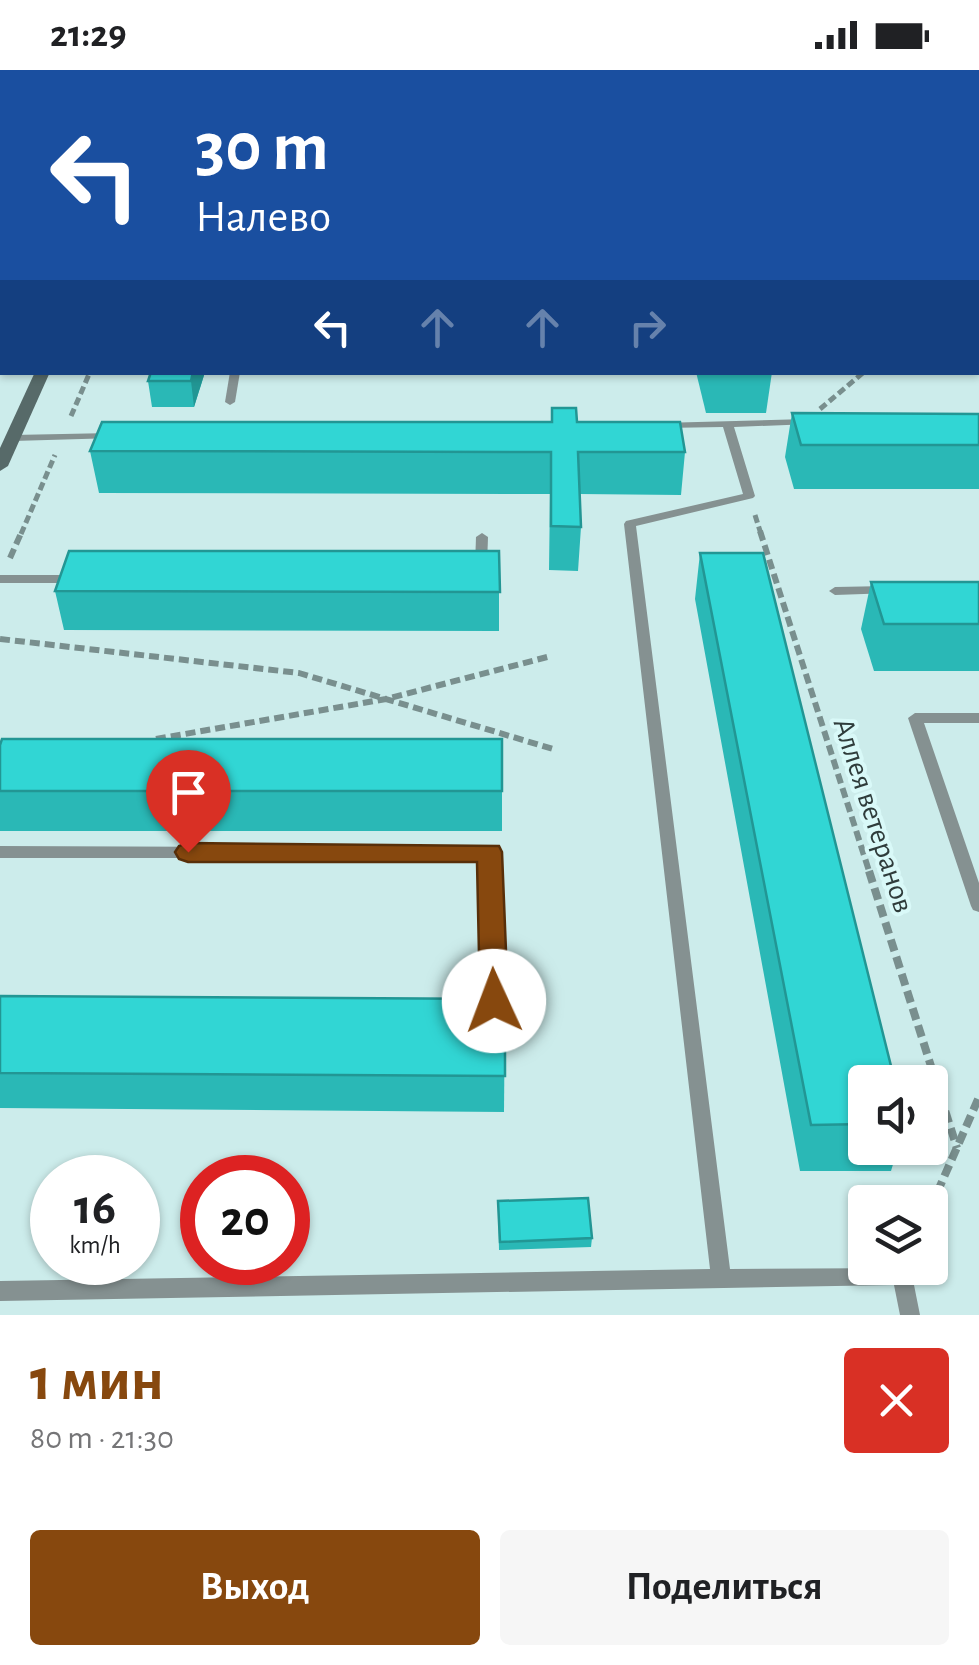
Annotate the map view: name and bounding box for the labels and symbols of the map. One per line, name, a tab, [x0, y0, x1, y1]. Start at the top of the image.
street label: Аллея ветеранов	[827, 714, 919, 916]
pin	[146, 750, 231, 853]
position arrow	[442, 949, 546, 1053]
speed limit sign: 20	[180, 1155, 310, 1285]

